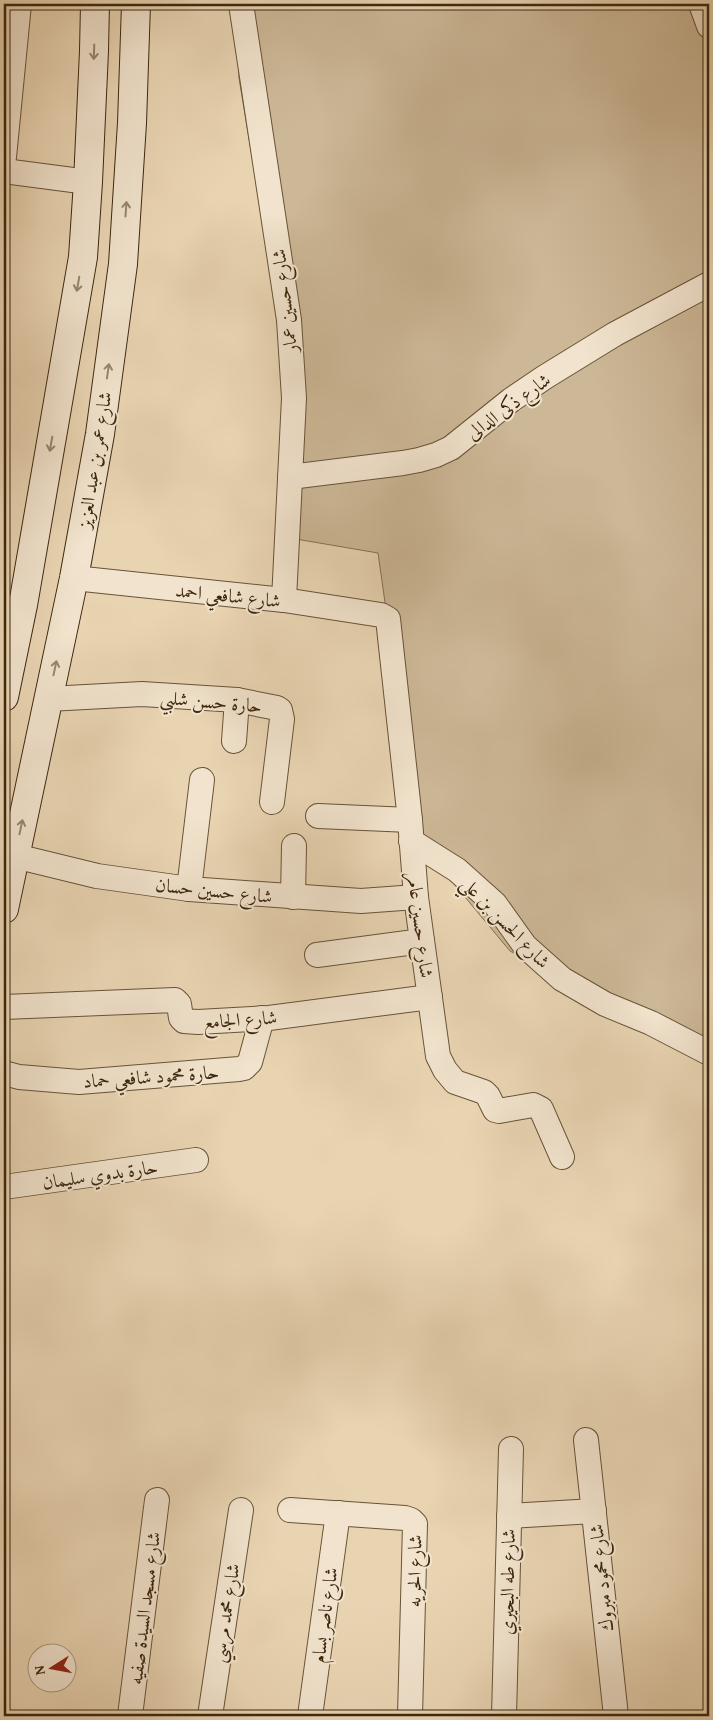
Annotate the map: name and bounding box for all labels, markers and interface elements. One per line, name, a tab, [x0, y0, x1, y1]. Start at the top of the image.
one-way arrow	[89, 44, 99, 60]
one-way arrow	[122, 202, 131, 218]
street label: شارع حسين عمار	[264, 247, 306, 356]
one-way arrow	[73, 276, 83, 292]
one-way arrow	[104, 363, 114, 379]
street label: شارع ذكى الدالى	[460, 366, 557, 448]
street label: شارع عمر بن عبد العزيز	[69, 390, 121, 533]
one-way arrow	[45, 436, 55, 452]
street label: شارع شافعي احمد	[174, 576, 282, 618]
one-way arrow	[51, 661, 60, 677]
street label: حارة حسن شلبي	[158, 683, 263, 724]
one-way arrow	[17, 820, 26, 836]
street label: شارع حسين حسان	[154, 870, 274, 912]
street label: شارع الحسن بن علي	[451, 870, 557, 978]
street label: شارع حسين عامر	[399, 871, 441, 980]
street label: شارع الجامع	[202, 1002, 278, 1040]
street label: حارة محمود شافعي حماد	[82, 1057, 220, 1099]
street label: حارة بدوي سليمان	[40, 1152, 160, 1198]
street label: شارع محمود مبروك	[581, 1523, 623, 1633]
street label: شارع طه البحيري	[492, 1529, 524, 1636]
street label: شارع مسجد السيدة صفيه	[121, 1530, 169, 1686]
street label: شارع الحريه	[399, 1534, 431, 1608]
street label: شارع محمد مرسي	[203, 1561, 251, 1665]
street label: شارع ناصر بسام	[303, 1565, 348, 1665]
north arrow	[28, 1642, 78, 1692]
text: N	[28, 1663, 50, 1677]

